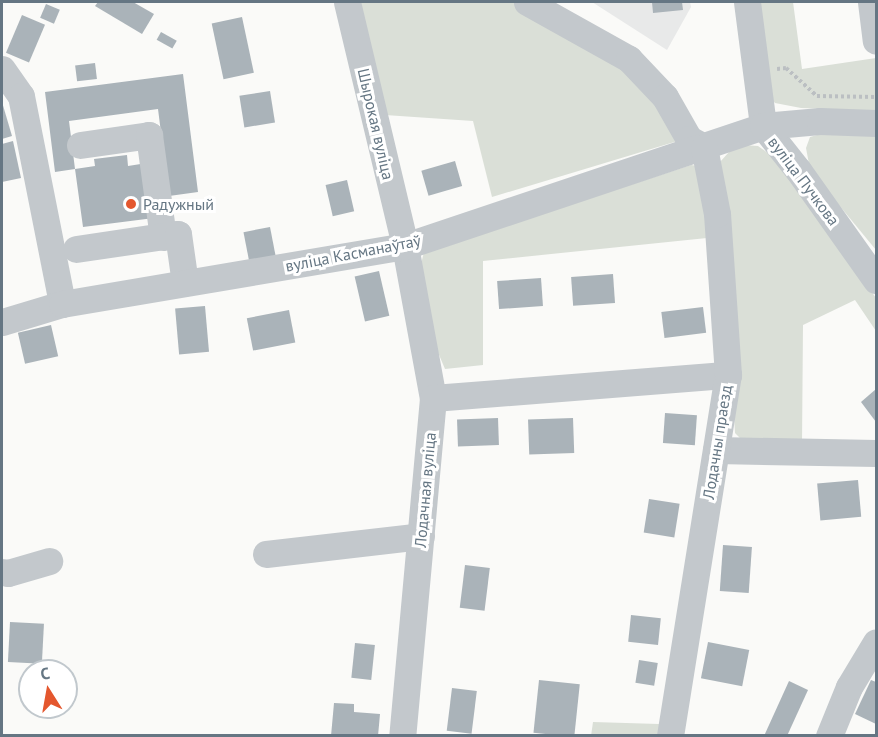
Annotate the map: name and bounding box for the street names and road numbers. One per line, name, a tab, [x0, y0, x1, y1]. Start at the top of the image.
street label: Шырокая вуліца	[354, 67, 398, 181]
street label: вуліца Пучкова	[764, 133, 844, 229]
street label: вуліца Касманаўтаў	[284, 230, 422, 276]
street label: Лодачны праезд	[698, 384, 736, 500]
street label: Лодачная вуліца	[410, 432, 440, 548]

